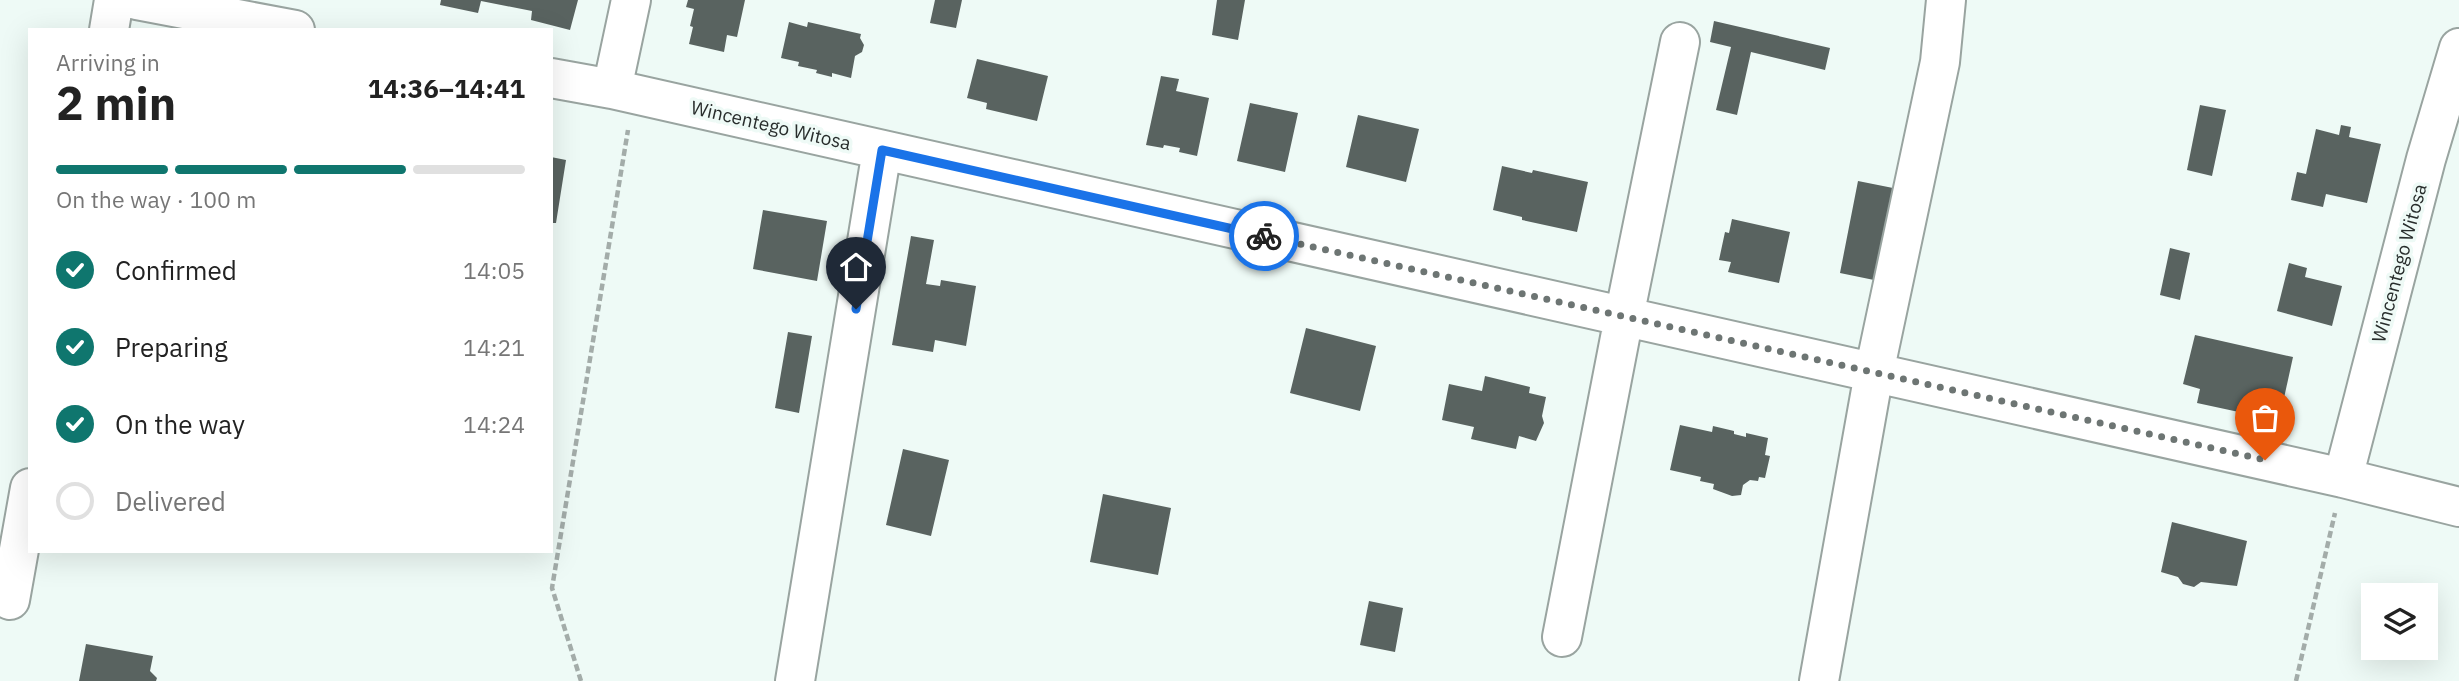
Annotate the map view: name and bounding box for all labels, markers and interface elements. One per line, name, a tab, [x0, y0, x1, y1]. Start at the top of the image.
text: Arriving in	[56, 47, 160, 77]
text: 14:36–14:41	[368, 71, 525, 105]
text: 2 min	[56, 73, 176, 133]
street label: Wincentego Witosa	[689, 95, 853, 155]
street label: Wincentego Witosa	[2366, 181, 2432, 345]
text: On the way · 100 m	[56, 184, 256, 214]
courier	[1229, 201, 1299, 271]
icon: bike	[1245, 217, 1283, 255]
pin	[826, 237, 886, 309]
icon: home	[837, 248, 875, 286]
icon: check	[56, 251, 94, 289]
text: Confirmed	[115, 253, 237, 287]
text: 14:05	[463, 255, 525, 285]
icon: check	[56, 328, 94, 366]
text: Preparing	[115, 330, 228, 364]
text: 14:21	[463, 332, 525, 362]
pin	[2235, 388, 2295, 460]
icon: bag	[2246, 399, 2284, 437]
icon: check	[56, 405, 94, 443]
text: On the way	[115, 407, 245, 441]
text: 14:24	[463, 409, 525, 439]
text: Delivered	[115, 484, 226, 518]
map controls	[2361, 583, 2438, 660]
button: layers	[2361, 583, 2438, 660]

